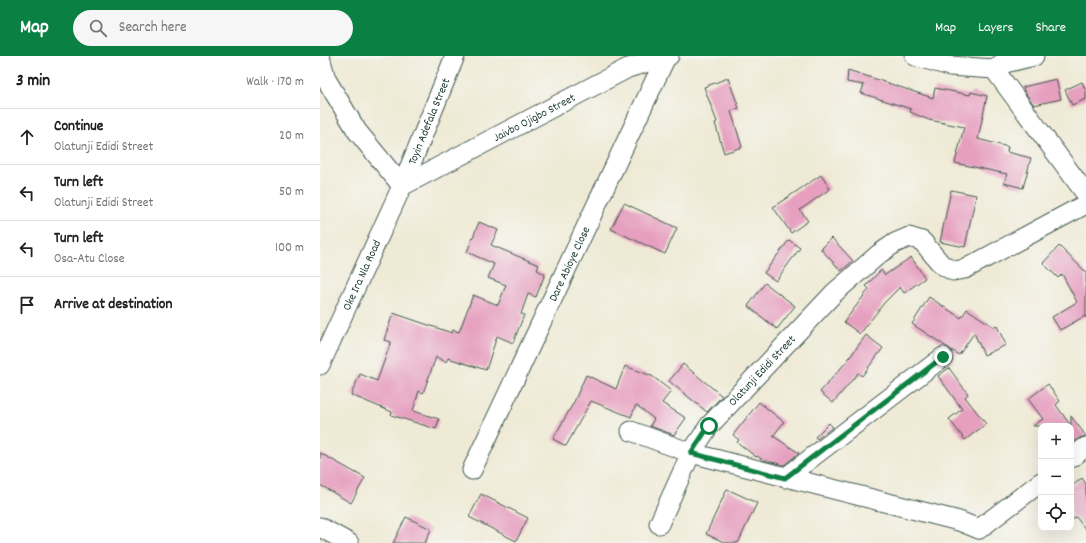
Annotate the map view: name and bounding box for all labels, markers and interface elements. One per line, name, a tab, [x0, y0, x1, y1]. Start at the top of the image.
search box	[73, 10, 353, 46]
text: Map	[20, 15, 49, 42]
icon: search	[87, 17, 109, 39]
text: Search here	[119, 17, 187, 39]
text: Map	[935, 18, 956, 38]
text: Layers	[978, 18, 1013, 38]
text: Share	[1035, 18, 1066, 38]
text: 3 min	[16, 70, 50, 94]
text: Walk · 170 m	[246, 73, 304, 92]
street label: Toyin Adefala Street	[405, 75, 455, 168]
street label: Jaivbo Ojigbo Street	[491, 90, 579, 147]
text: Continue	[54, 116, 103, 138]
icon: ahead	[16, 126, 38, 148]
text: 20 m	[279, 127, 304, 146]
text: Olatunji Edidi Street	[54, 138, 153, 157]
text: Turn left	[54, 172, 103, 194]
icon: left	[16, 182, 38, 204]
text: 50 m	[279, 183, 304, 202]
text: Olatunji Edidi Street	[54, 194, 153, 213]
street label: Dare Abioye Close	[545, 224, 595, 305]
text: Turn left	[54, 228, 103, 250]
street label: Oke Ira Nla Road	[339, 237, 386, 314]
icon: left	[16, 238, 38, 260]
text: 100 m	[275, 239, 304, 258]
text: Osa-Atu Close	[54, 250, 124, 269]
icon: arrive	[16, 294, 38, 316]
text: Arrive at destination	[54, 294, 172, 316]
street label: Olatunji Edidi Street	[725, 332, 800, 411]
route end	[934, 348, 952, 366]
route start	[700, 417, 718, 435]
map controls	[1038, 423, 1074, 531]
button: +	[1038, 423, 1074, 459]
button: −	[1038, 459, 1074, 495]
button: locate	[1038, 495, 1074, 531]

